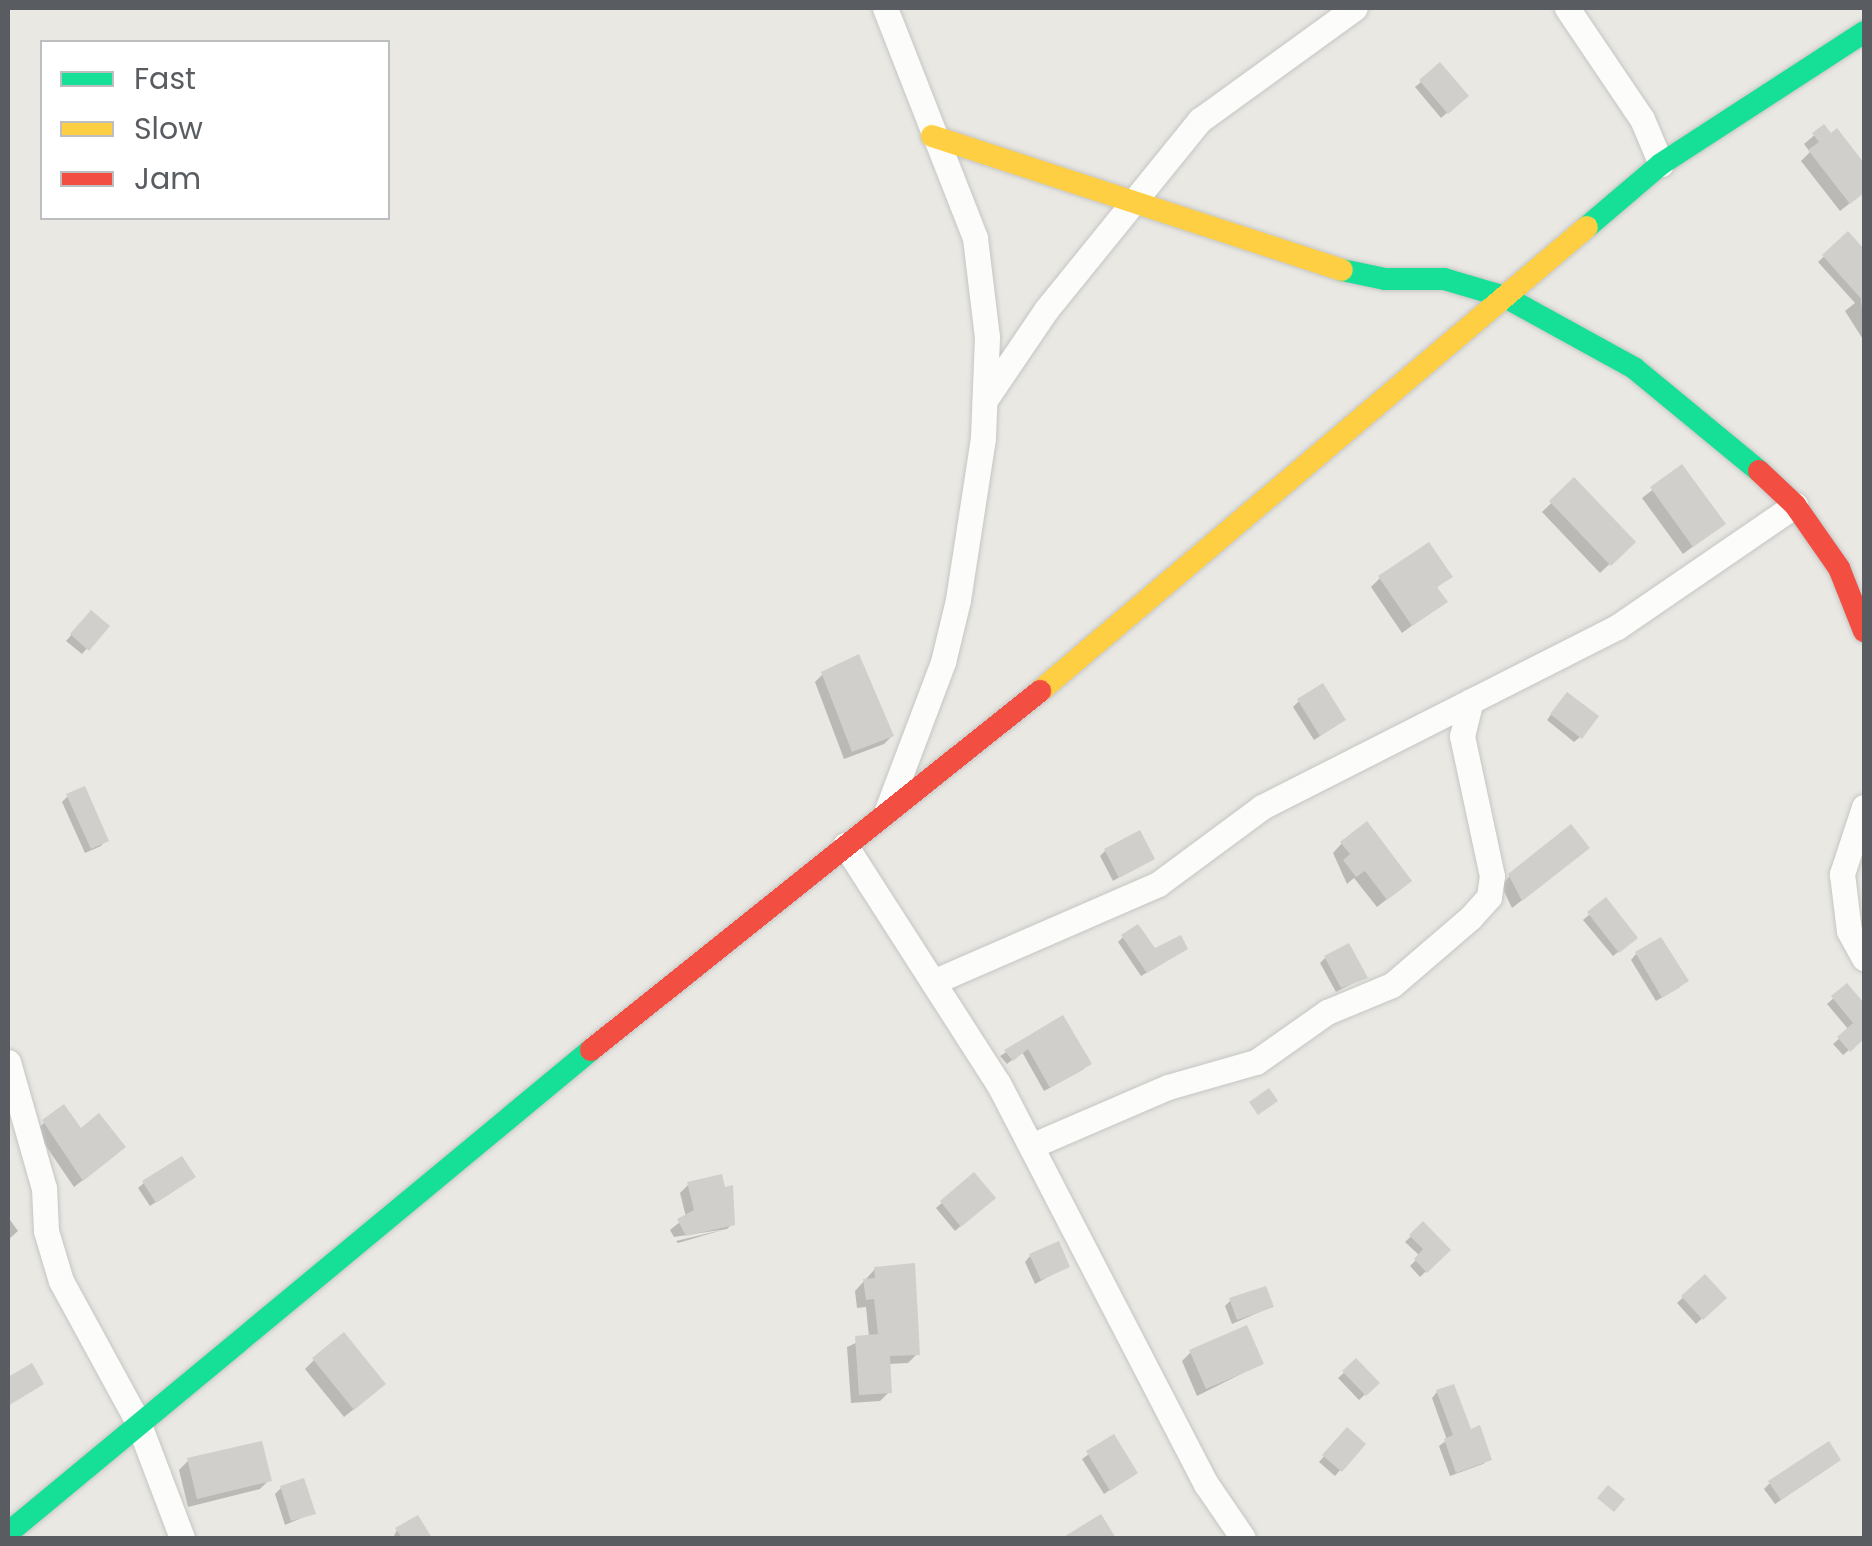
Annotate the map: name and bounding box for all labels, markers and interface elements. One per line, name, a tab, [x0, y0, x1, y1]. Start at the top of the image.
legend	[40, 40, 390, 220]
text: Fast	[134, 57, 196, 100]
text: Slow	[134, 107, 203, 150]
text: Jam	[134, 157, 201, 200]

